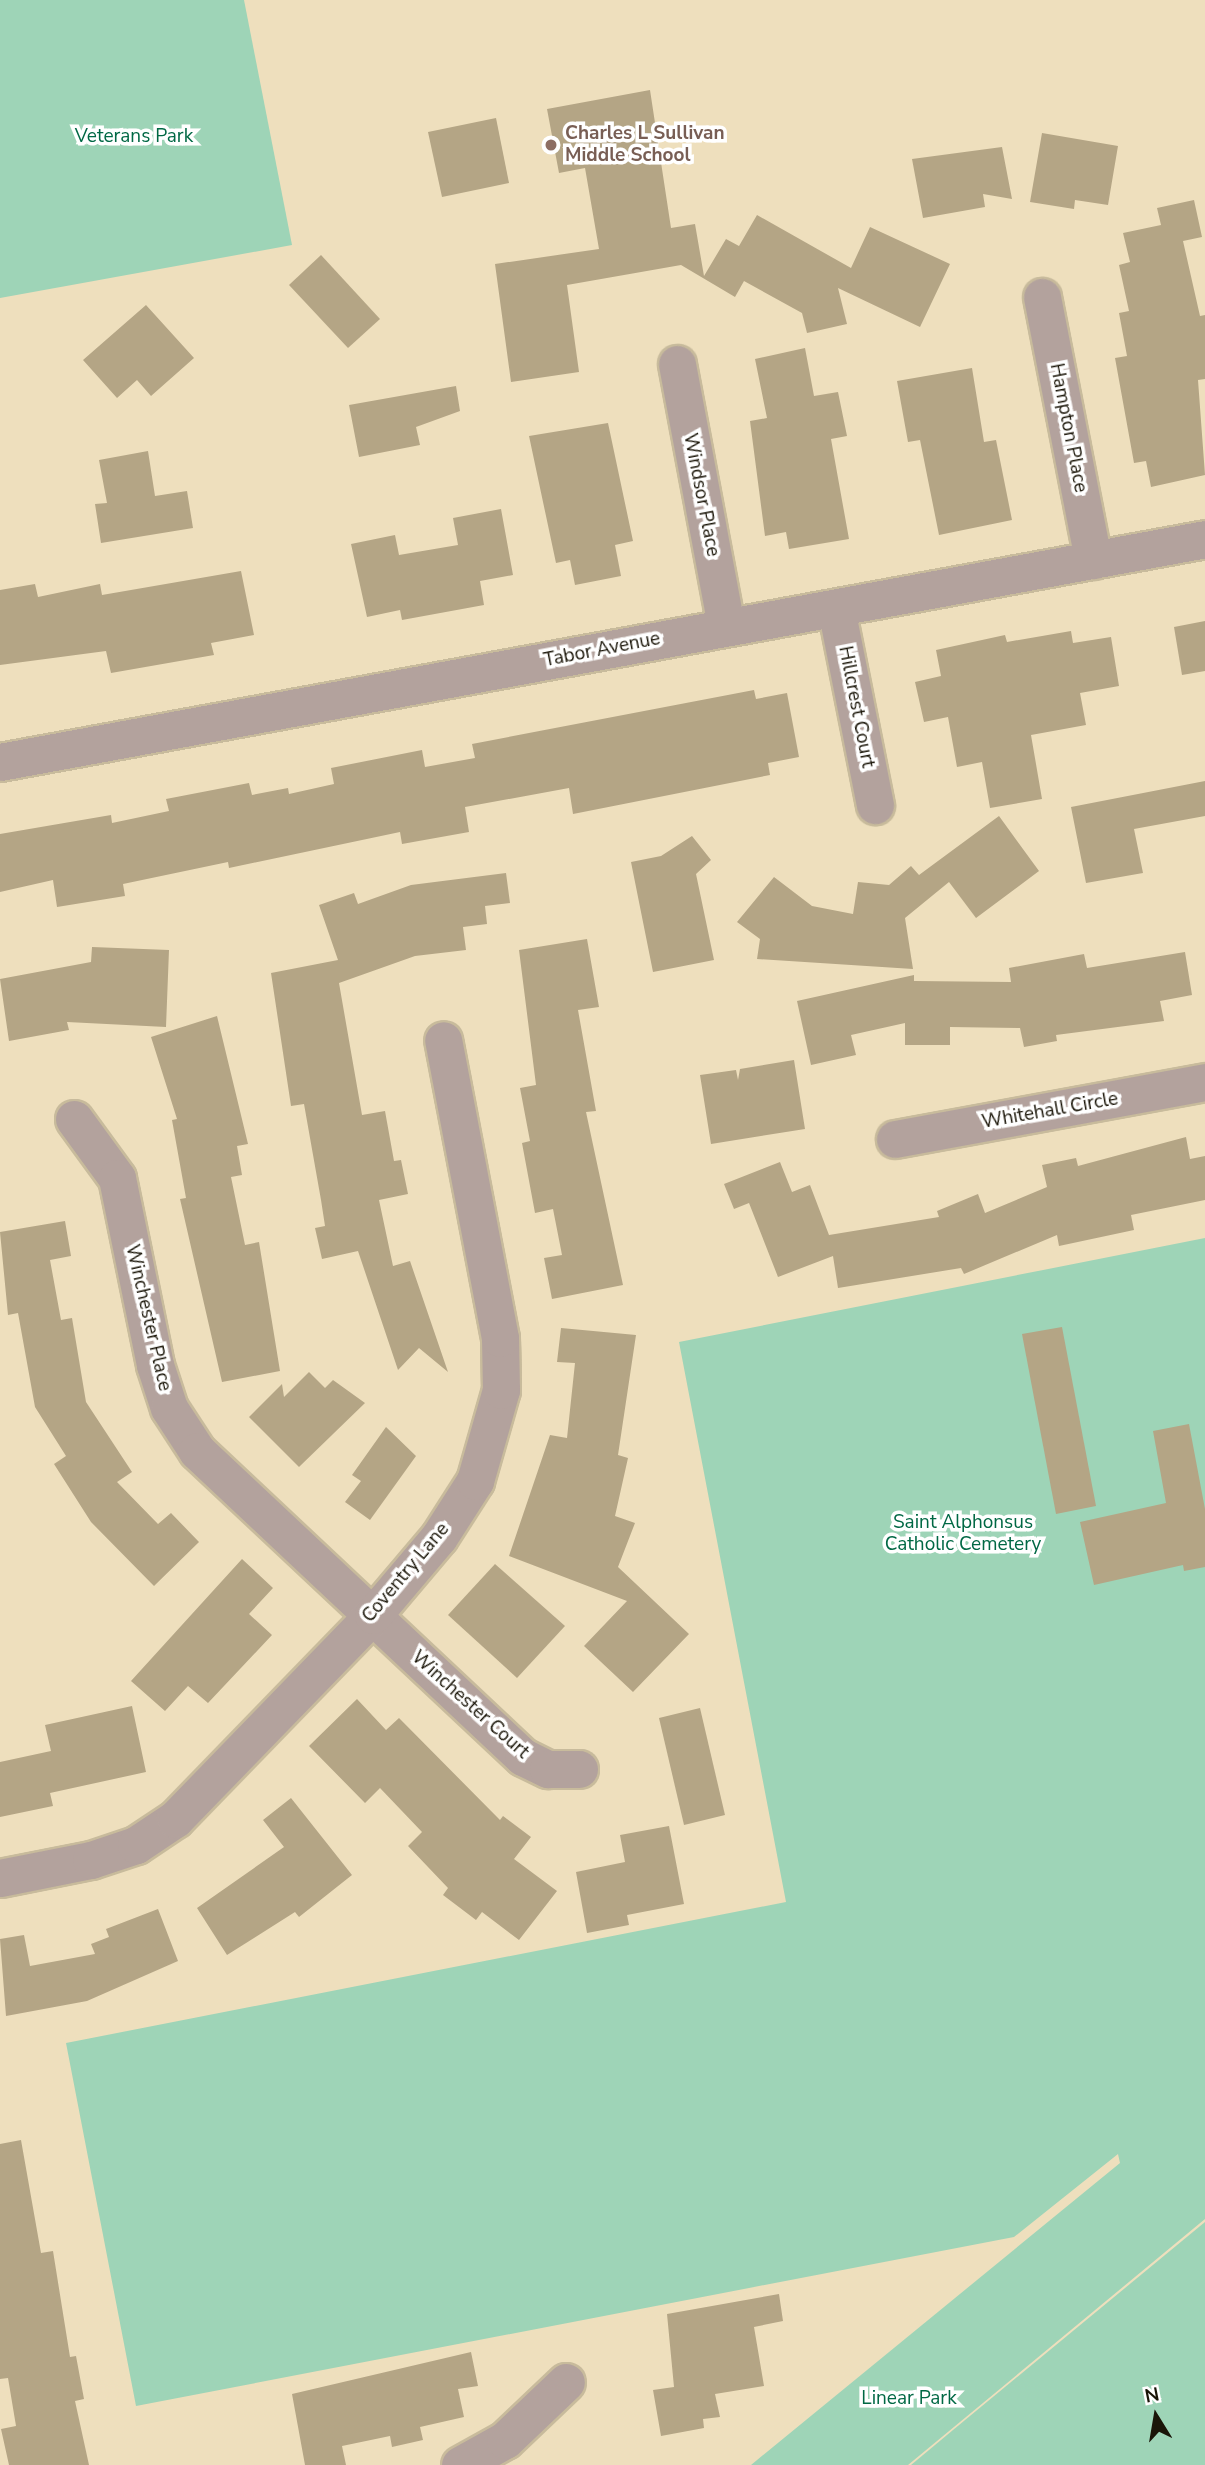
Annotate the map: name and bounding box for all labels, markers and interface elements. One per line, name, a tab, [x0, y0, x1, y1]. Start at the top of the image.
place label: Charles L Sullivan Middle School	[565, 123, 725, 167]
park label: Veterans Park	[75, 126, 193, 148]
marker: Charles L Sullivan Middle School	[543, 137, 559, 153]
street label: Hampton Place	[1044, 362, 1092, 494]
street label: Windsor Place	[678, 431, 724, 559]
street label: Tabor Avenue	[542, 628, 662, 672]
street label: Hillcrest Court	[833, 644, 879, 770]
street label: Whitehall Circle	[980, 1088, 1120, 1134]
street label: Winchester Place	[120, 1243, 176, 1393]
park label: Saint Alphonsus Catholic Cemetery	[885, 1512, 1041, 1556]
street label: Coventry Lane	[358, 1519, 454, 1627]
street label: Winchester Court	[406, 1646, 534, 1764]
north arrow	[1121, 2381, 1191, 2451]
text: N	[1143, 2381, 1161, 2410]
park label: Linear Park	[861, 2388, 957, 2410]

